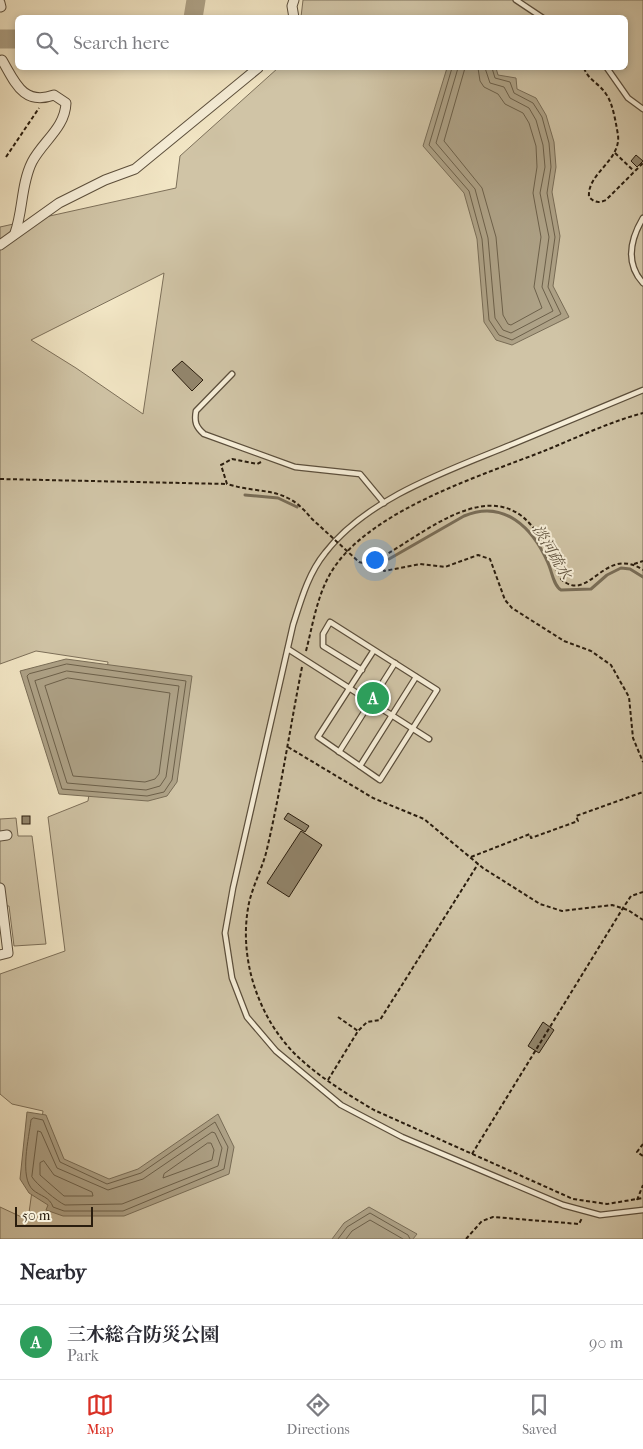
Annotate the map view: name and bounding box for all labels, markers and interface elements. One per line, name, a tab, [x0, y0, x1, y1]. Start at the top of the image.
search box	[15, 15, 628, 70]
icon: search	[33, 29, 61, 57]
text: Search here	[73, 32, 169, 54]
water label: 淡河疏水	[529, 522, 576, 584]
your location	[362, 547, 388, 573]
pin: A	[357, 679, 389, 717]
scale bar	[15, 1204, 92, 1227]
text: 50 m	[22, 1207, 50, 1224]
text: Nearby	[20, 1260, 86, 1284]
text: 三木総合防災公園	[67, 1324, 219, 1346]
text: A	[31, 1333, 41, 1352]
text: 90 m	[589, 1333, 623, 1352]
text: Park	[67, 1346, 99, 1365]
tab: Map	[86, 1391, 114, 1438]
tab: Directions	[287, 1391, 350, 1438]
tab: Saved	[522, 1391, 557, 1438]

